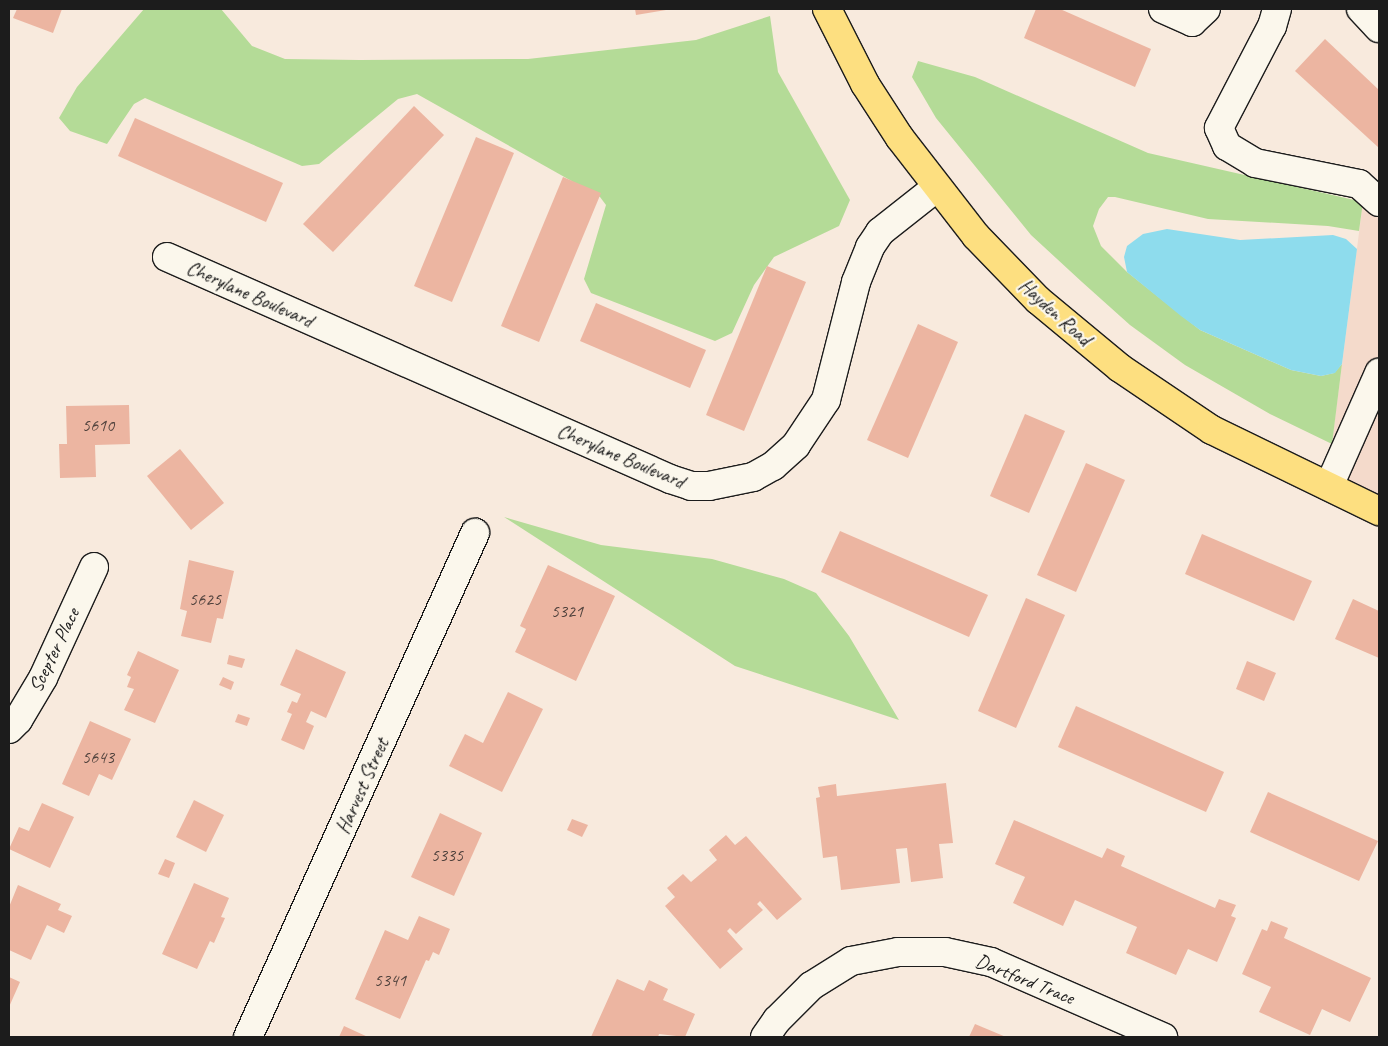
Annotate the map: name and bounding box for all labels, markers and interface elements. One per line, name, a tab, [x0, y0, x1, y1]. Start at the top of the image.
street label: Cherylane Boulevard	[183, 255, 317, 333]
street label: Hayden Road	[1014, 274, 1096, 350]
house number: 5610	[82, 414, 114, 436]
street label: Cherylane Boulevard	[554, 418, 688, 494]
house number: 5625	[189, 588, 221, 610]
house number: 5321	[551, 600, 583, 622]
street label: Scepter Place	[23, 604, 85, 696]
street label: Harvest Street	[330, 734, 394, 838]
house number: 5643	[82, 746, 114, 768]
house number: 5335	[431, 844, 463, 866]
street label: Dartford Trace	[972, 948, 1078, 1010]
house number: 5341	[374, 969, 406, 991]

